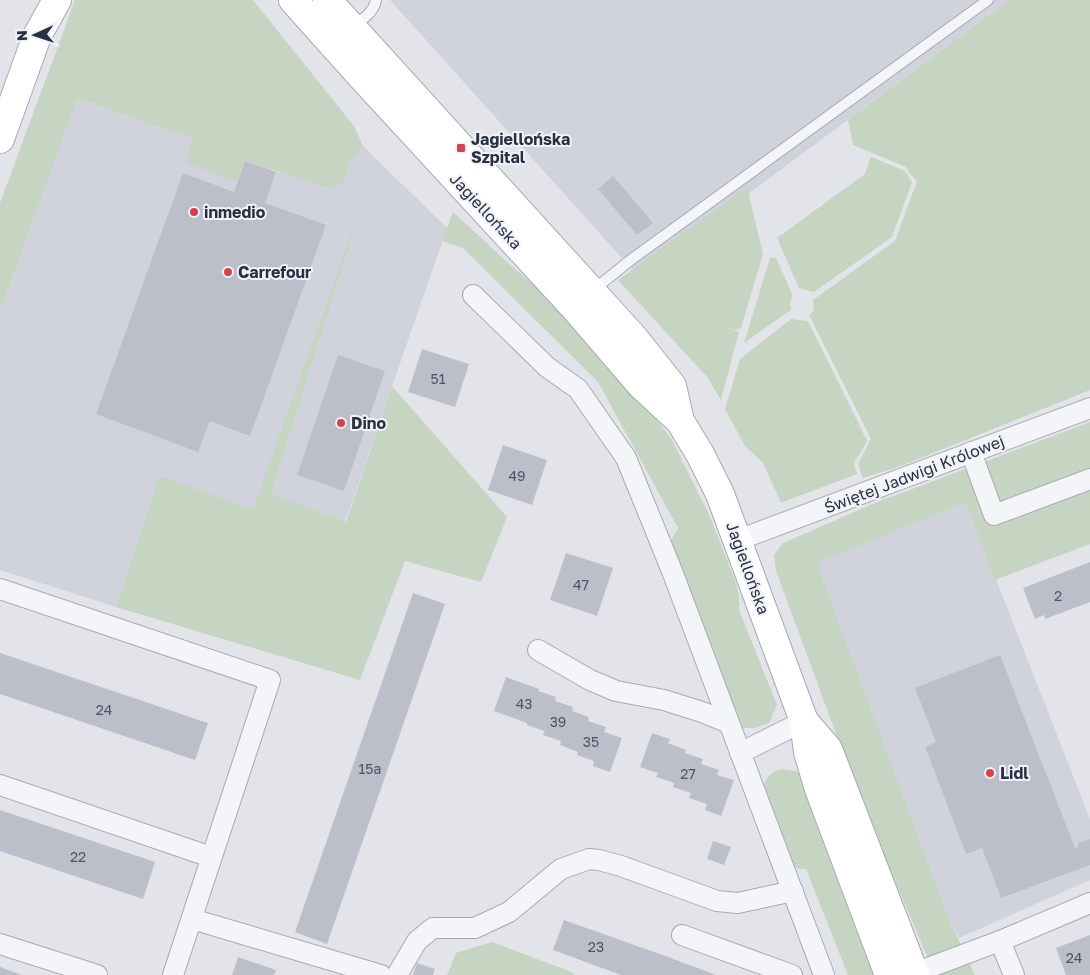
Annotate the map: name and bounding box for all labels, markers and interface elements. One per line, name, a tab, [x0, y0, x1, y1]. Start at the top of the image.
north arrow	[10, 10, 60, 60]
text: N	[13, 30, 30, 41]
place label: Jagiellońska Szpital	[471, 129, 570, 167]
marker: Jagiellońska Szpital	[455, 142, 467, 154]
street label: Jagiellońska	[446, 169, 526, 253]
place label: inmedio	[204, 202, 266, 222]
marker: inmedio	[188, 206, 200, 218]
place label: Carrefour	[238, 262, 311, 282]
marker: Carrefour	[222, 266, 234, 278]
house number: 51	[431, 370, 446, 387]
place label: Dino	[351, 413, 387, 433]
marker: Dino	[335, 417, 347, 429]
street label: Świętej Jadwigi Królowej	[821, 430, 1007, 518]
house number: 49	[508, 467, 526, 484]
street label: Jagiellońska	[722, 519, 774, 617]
house number: 47	[573, 576, 589, 593]
house number: 2	[1054, 587, 1062, 604]
house number: 43	[516, 695, 532, 712]
house number: 24	[96, 701, 112, 718]
house number: 39	[550, 713, 566, 730]
house number: 35	[583, 733, 599, 750]
house number: 15a	[359, 760, 381, 777]
place label: Lidl	[1000, 763, 1029, 783]
house number: 27	[680, 765, 696, 782]
marker: Lidl	[984, 767, 996, 779]
house number: 22	[70, 848, 86, 865]
house number: 23	[588, 938, 604, 955]
house number: 24	[1066, 949, 1082, 966]

